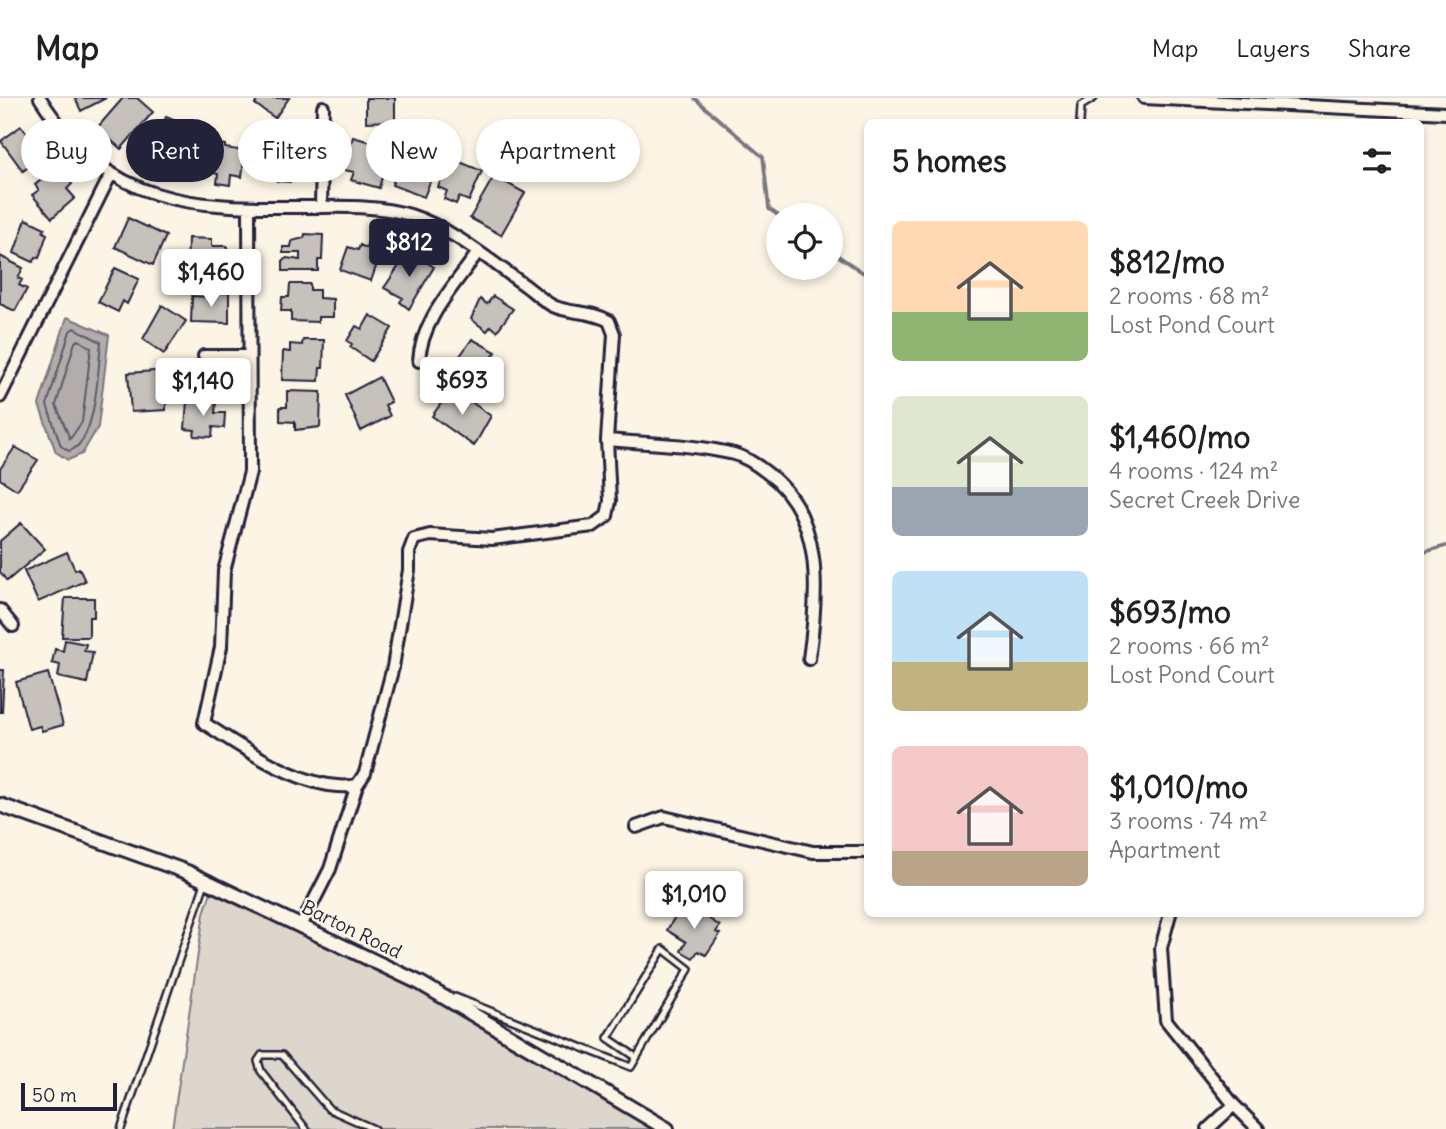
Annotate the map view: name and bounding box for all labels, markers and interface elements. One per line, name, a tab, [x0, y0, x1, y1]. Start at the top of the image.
text: Map	[35, 27, 99, 69]
text: Map	[1152, 33, 1198, 63]
text: Layers	[1236, 33, 1310, 63]
text: Share	[1348, 33, 1411, 63]
chip: Buy	[21, 119, 112, 182]
chip: Rent	[126, 119, 224, 182]
chip: Filters	[238, 119, 352, 182]
chip: New	[366, 119, 462, 182]
chip: Apartment	[476, 119, 640, 182]
text: 5 homes	[892, 142, 1007, 180]
icon: filters	[1358, 142, 1396, 180]
map controls	[766, 203, 843, 280]
button: locate	[766, 203, 843, 280]
pin: $812	[368, 220, 450, 279]
text: $812	[385, 227, 433, 256]
text: $812/mo	[1109, 243, 1225, 281]
icon: home	[948, 249, 1032, 333]
pin: $1,460	[154, 250, 268, 309]
text: $1,460	[177, 257, 245, 286]
text: 2 rooms · 68 m²	[1109, 281, 1270, 310]
text: Lost Pond Court	[1109, 310, 1275, 339]
pin: $1,140	[146, 358, 260, 418]
pin: $693	[421, 358, 503, 417]
text: $693	[436, 365, 488, 394]
text: $1,140	[172, 366, 234, 395]
text: $1,460/mo	[1109, 418, 1250, 456]
icon: home	[948, 424, 1032, 508]
text: 4 rooms · 124 m²	[1109, 456, 1278, 485]
text: Secret Creek Drive	[1109, 485, 1300, 514]
text: $693/mo	[1109, 593, 1231, 631]
icon: home	[948, 599, 1032, 683]
text: 2 rooms · 66 m²	[1109, 631, 1270, 660]
text: Lost Pond Court	[1109, 660, 1275, 689]
text: $1,010/mo	[1109, 768, 1248, 806]
icon: home	[948, 774, 1032, 858]
text: 3 rooms · 74 m²	[1109, 806, 1268, 835]
text: Apartment	[1109, 835, 1221, 864]
pin: $1,010	[637, 872, 751, 931]
text: $1,010	[661, 879, 727, 908]
street label: Barton Road	[298, 894, 406, 964]
scale bar	[21, 1080, 117, 1112]
text: 50 m	[32, 1083, 77, 1107]

